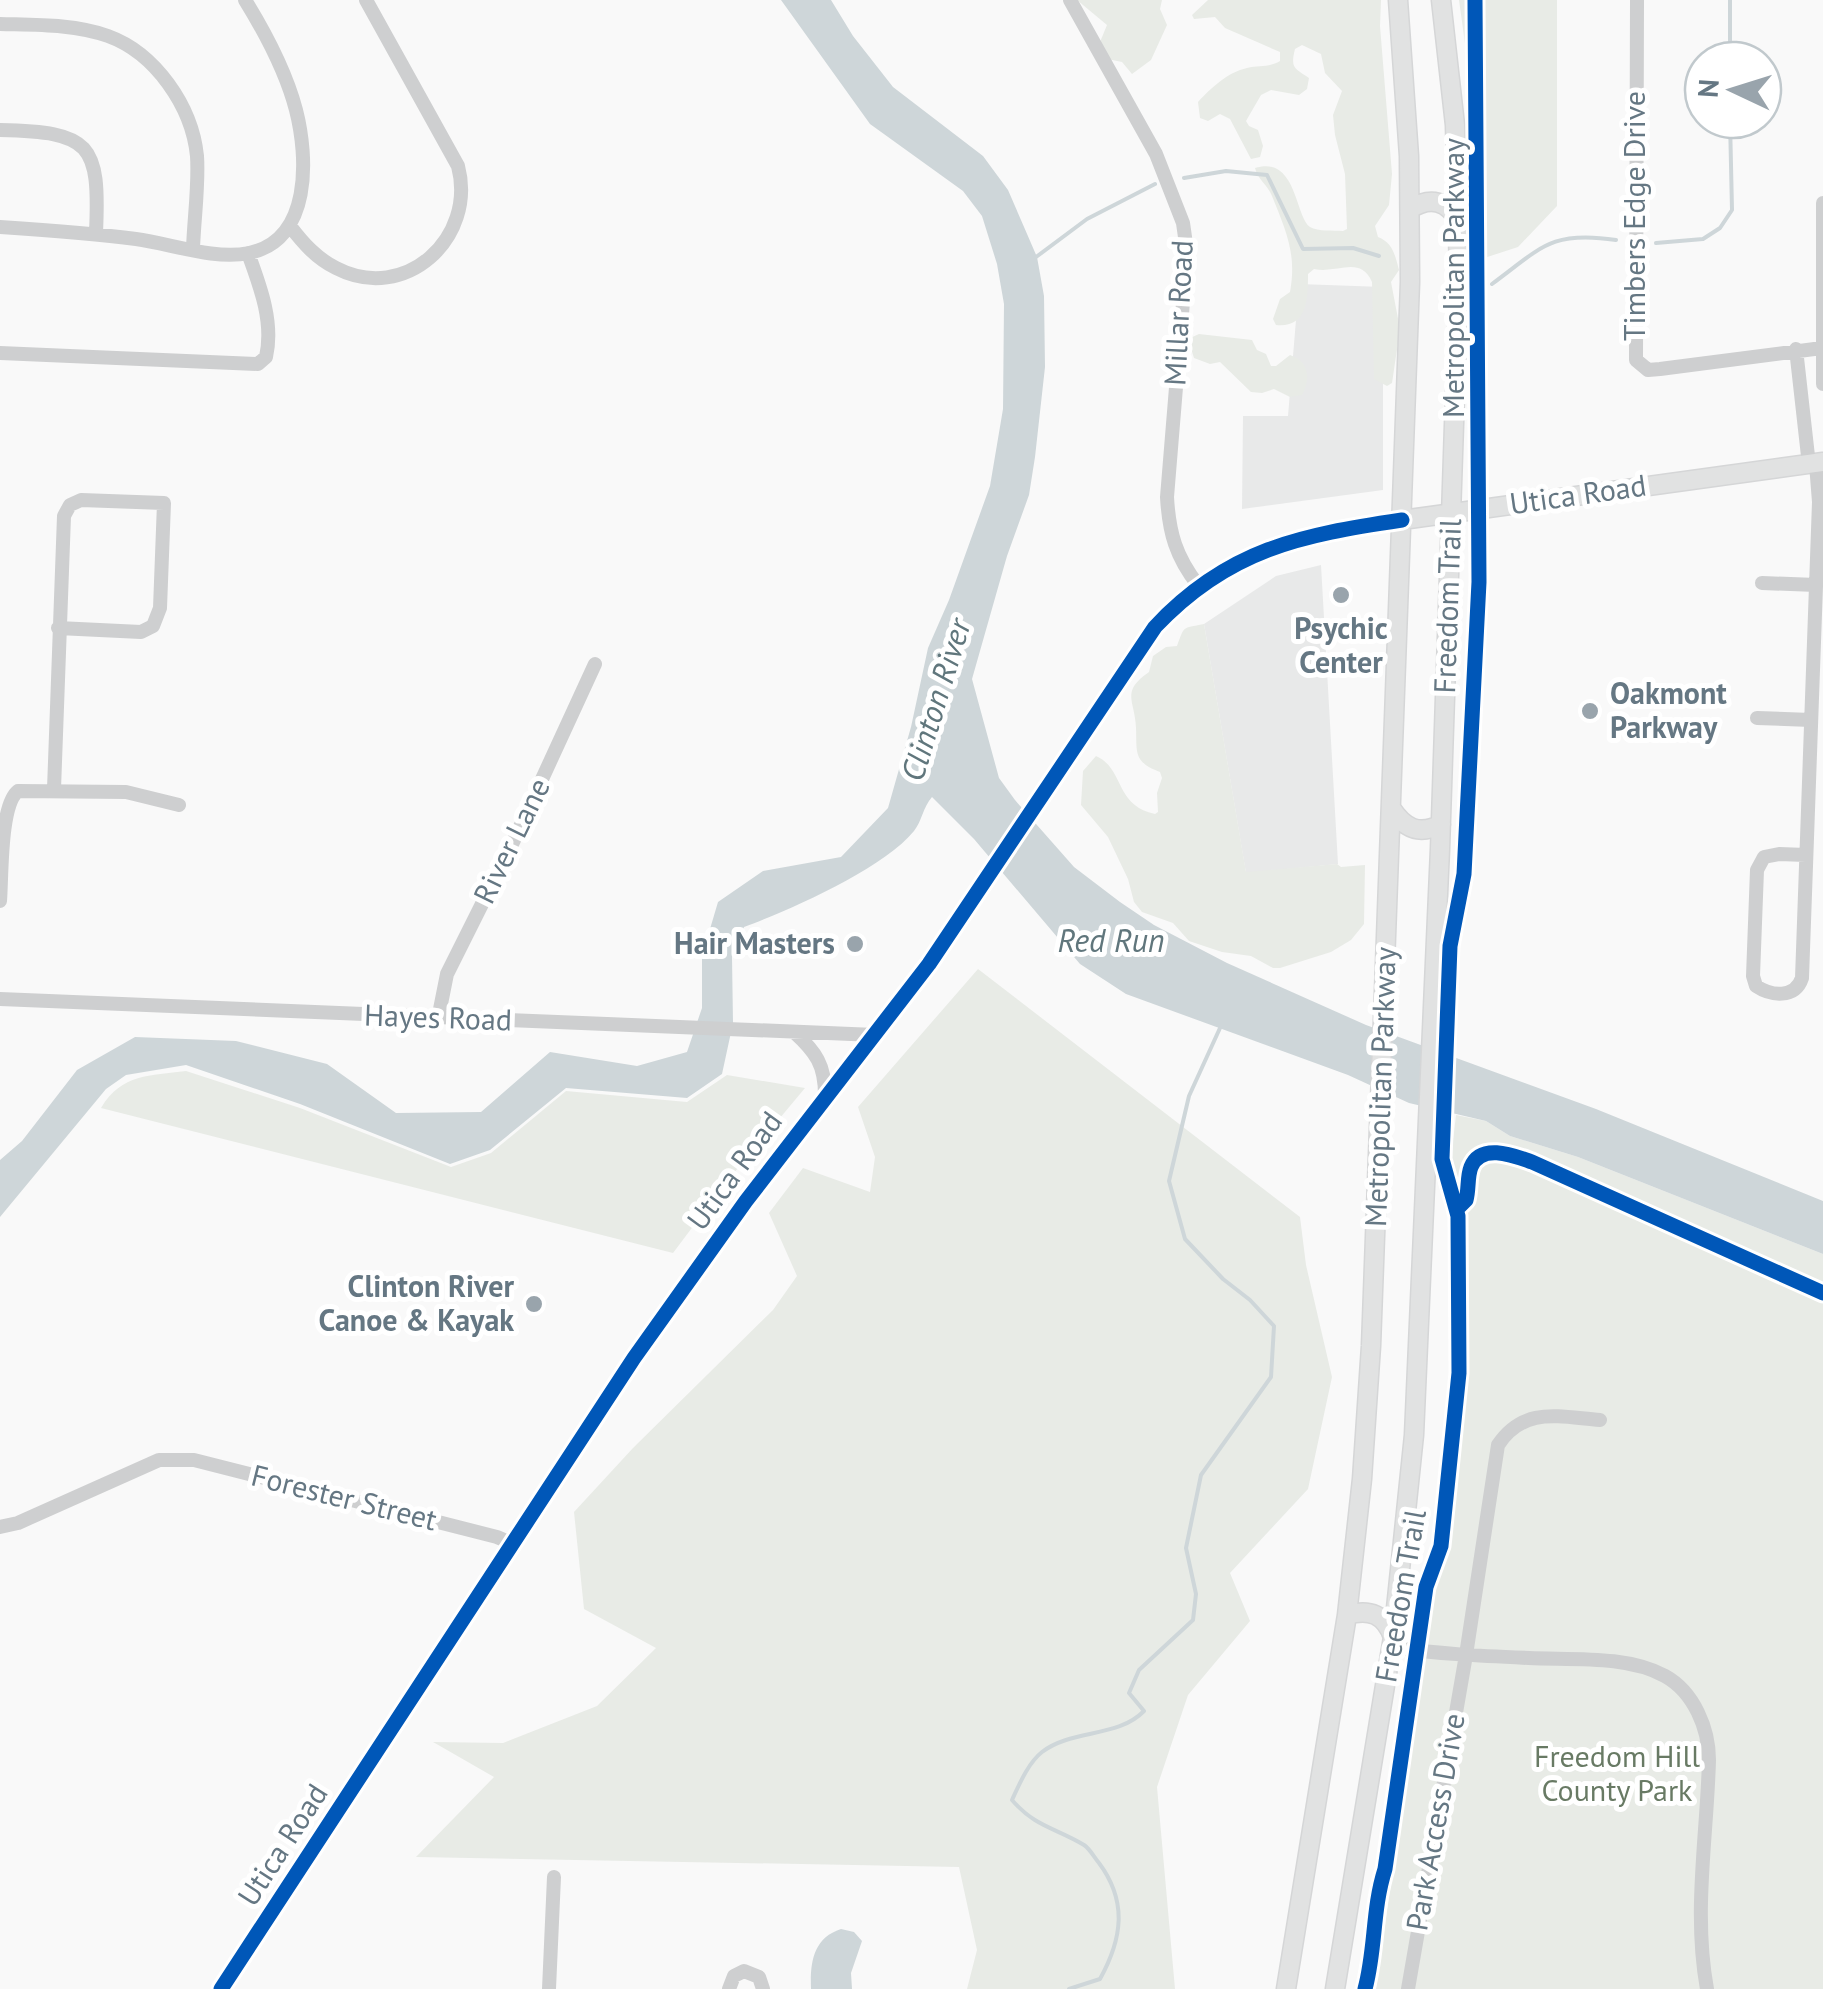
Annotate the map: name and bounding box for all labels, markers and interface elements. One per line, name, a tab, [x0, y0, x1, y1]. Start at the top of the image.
north arrow	[1683, 40, 1783, 140]
text: N	[1688, 78, 1727, 99]
street label: Timbers Edge Drive	[1614, 91, 1653, 341]
street label: Metropolitan Parkway	[1433, 138, 1472, 418]
street label: Millar Road	[1154, 239, 1201, 387]
street label: Utica Road	[1507, 465, 1649, 522]
street label: Freedom Trail	[1424, 518, 1469, 694]
marker: Psychic Center	[1330, 584, 1352, 606]
place label: Psychic Center	[1294, 608, 1388, 681]
water label: Clinton River	[891, 611, 980, 786]
place label: Oakmont Parkway	[1610, 673, 1727, 746]
marker: Oakmont Parkway	[1579, 700, 1601, 722]
street label: River Lane	[464, 771, 558, 910]
water label: Red Run	[1058, 919, 1164, 961]
place label: Hair Masters	[674, 923, 835, 962]
marker: Hair Masters	[844, 933, 866, 955]
street label: Metropolitan Parkway	[1355, 946, 1404, 1228]
street label: Hayes Road	[363, 994, 513, 1039]
street label: Utica Road	[678, 1103, 790, 1237]
place label: Clinton River Canoe & Kayak	[319, 1266, 514, 1339]
marker: Clinton River Canoe & Kayak	[523, 1293, 545, 1315]
street label: Forester Street	[248, 1455, 441, 1538]
street label: Freedom Trail	[1365, 1506, 1434, 1685]
street label: Park Access Drive	[1396, 1710, 1473, 1933]
park label: Freedom Hill County Park	[1534, 1736, 1700, 1809]
street label: Utica Road	[228, 1776, 336, 1913]

